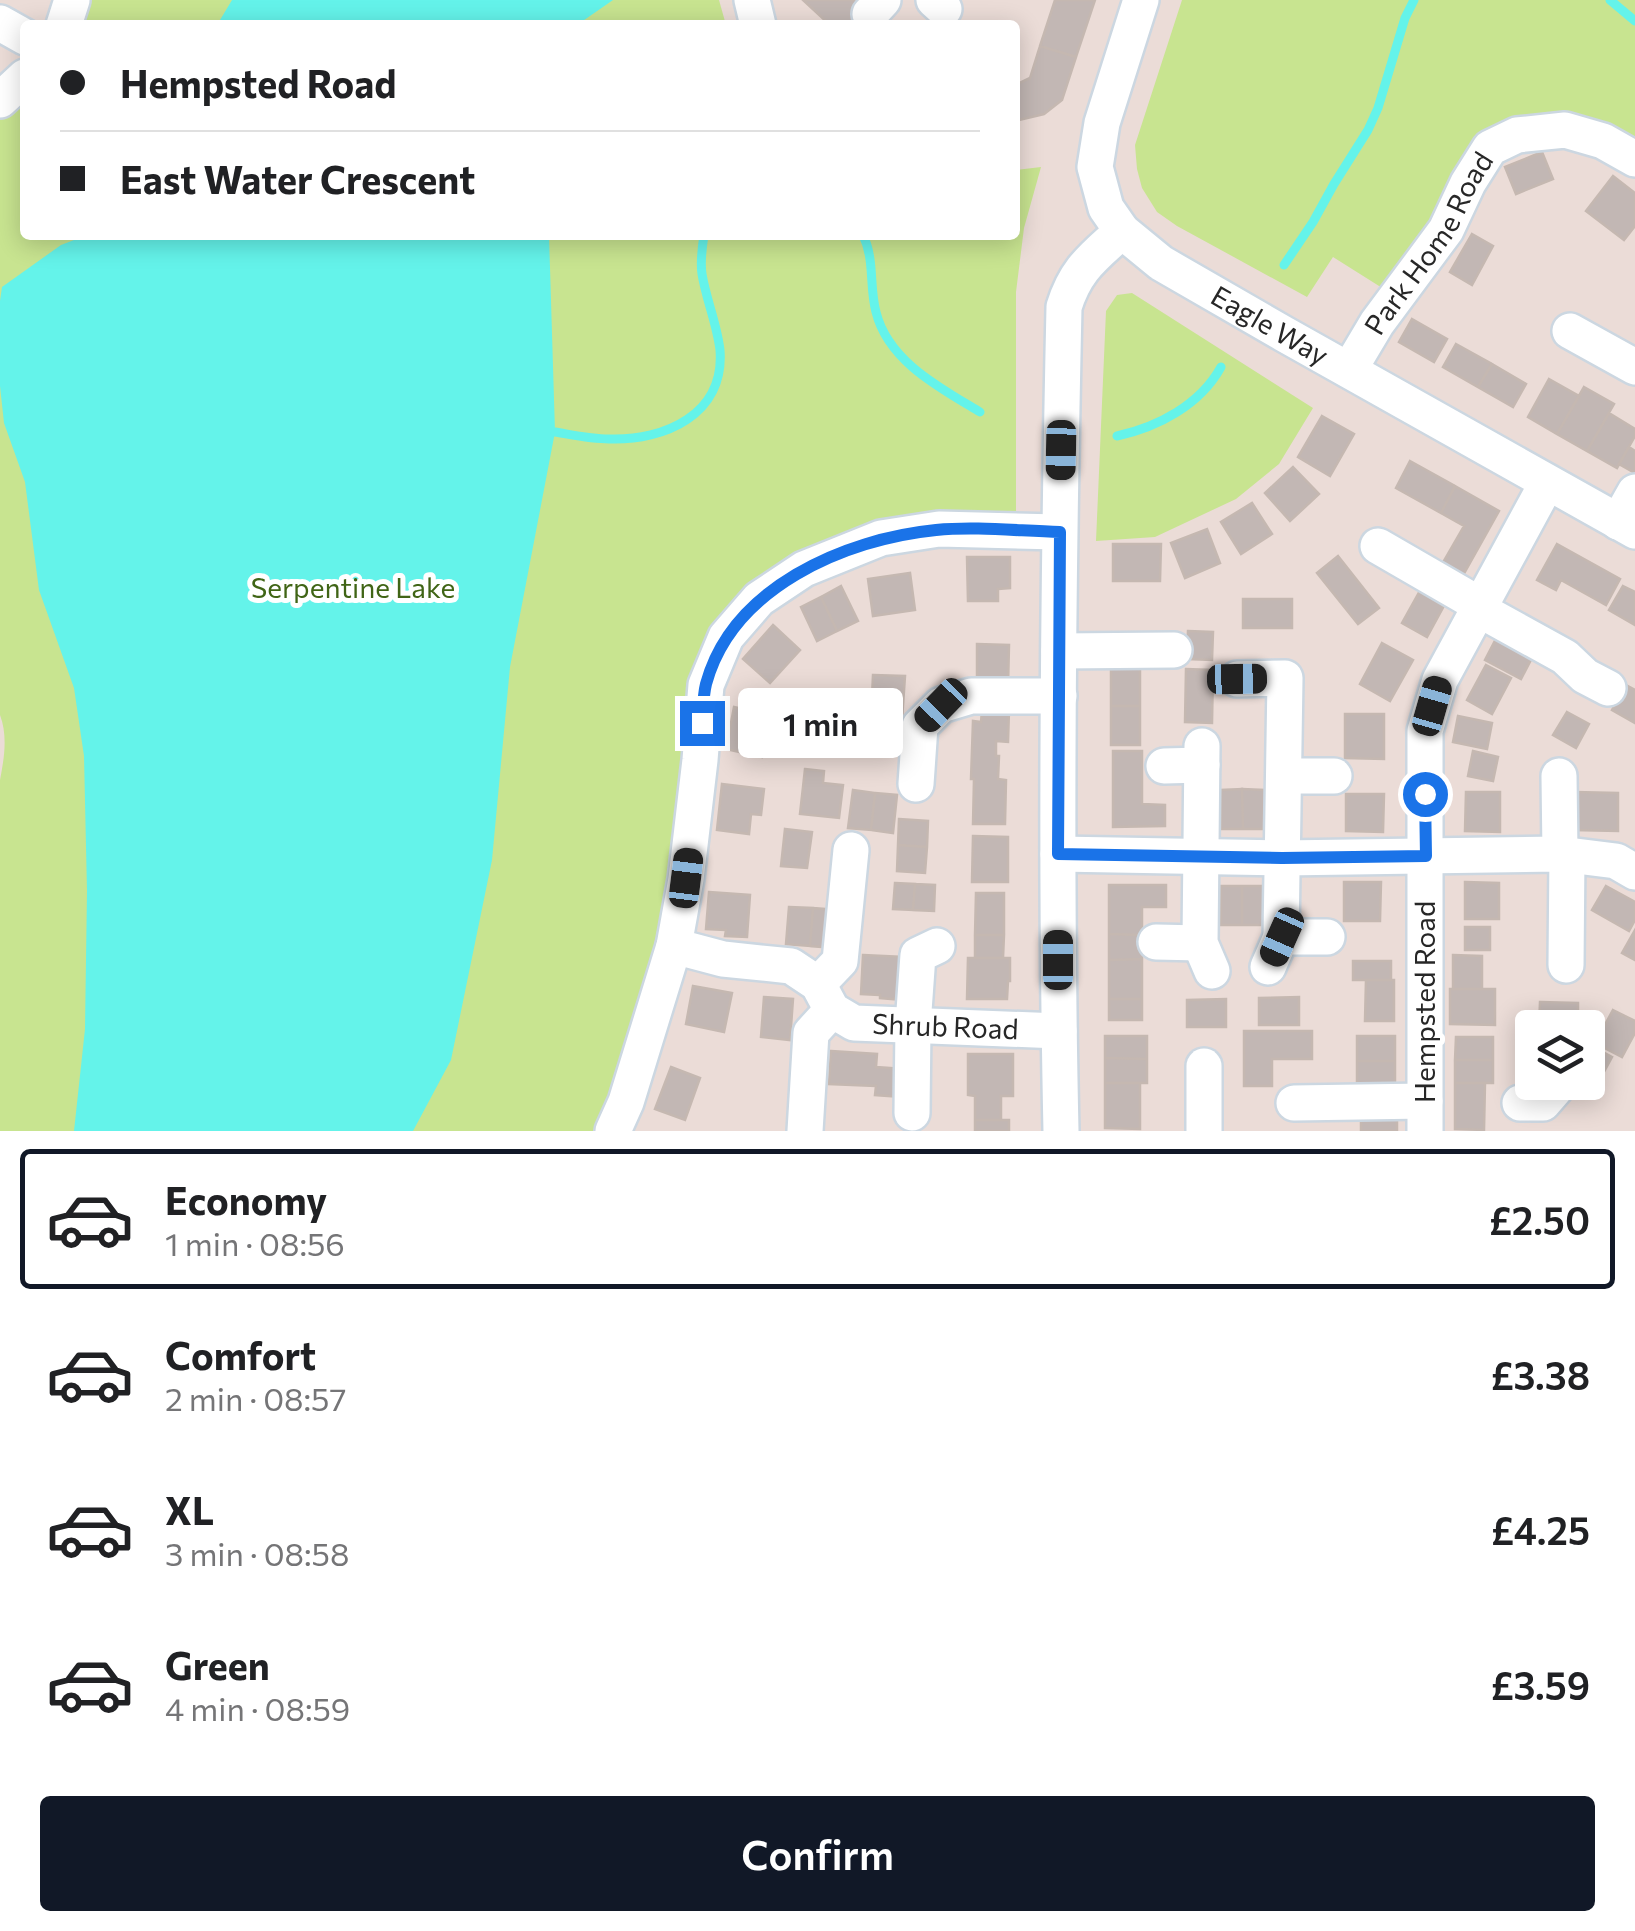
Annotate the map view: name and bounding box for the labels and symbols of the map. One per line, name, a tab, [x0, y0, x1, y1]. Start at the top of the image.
street label: Park Home Road	[1356, 145, 1499, 340]
street label: Eagle Way	[1206, 278, 1335, 372]
car	[1045, 420, 1077, 480]
park label: Serpentine Lake	[251, 570, 455, 604]
car	[1207, 663, 1267, 695]
car	[909, 673, 973, 737]
car	[1409, 673, 1455, 739]
callout: 1 min	[737, 688, 902, 758]
route end	[680, 701, 725, 746]
route start	[1403, 772, 1448, 817]
car	[667, 846, 705, 910]
street label: Hempsted Road	[1407, 901, 1441, 1103]
car	[1256, 903, 1308, 971]
car	[1043, 930, 1073, 990]
street label: Shrub Road	[871, 1006, 1019, 1045]

